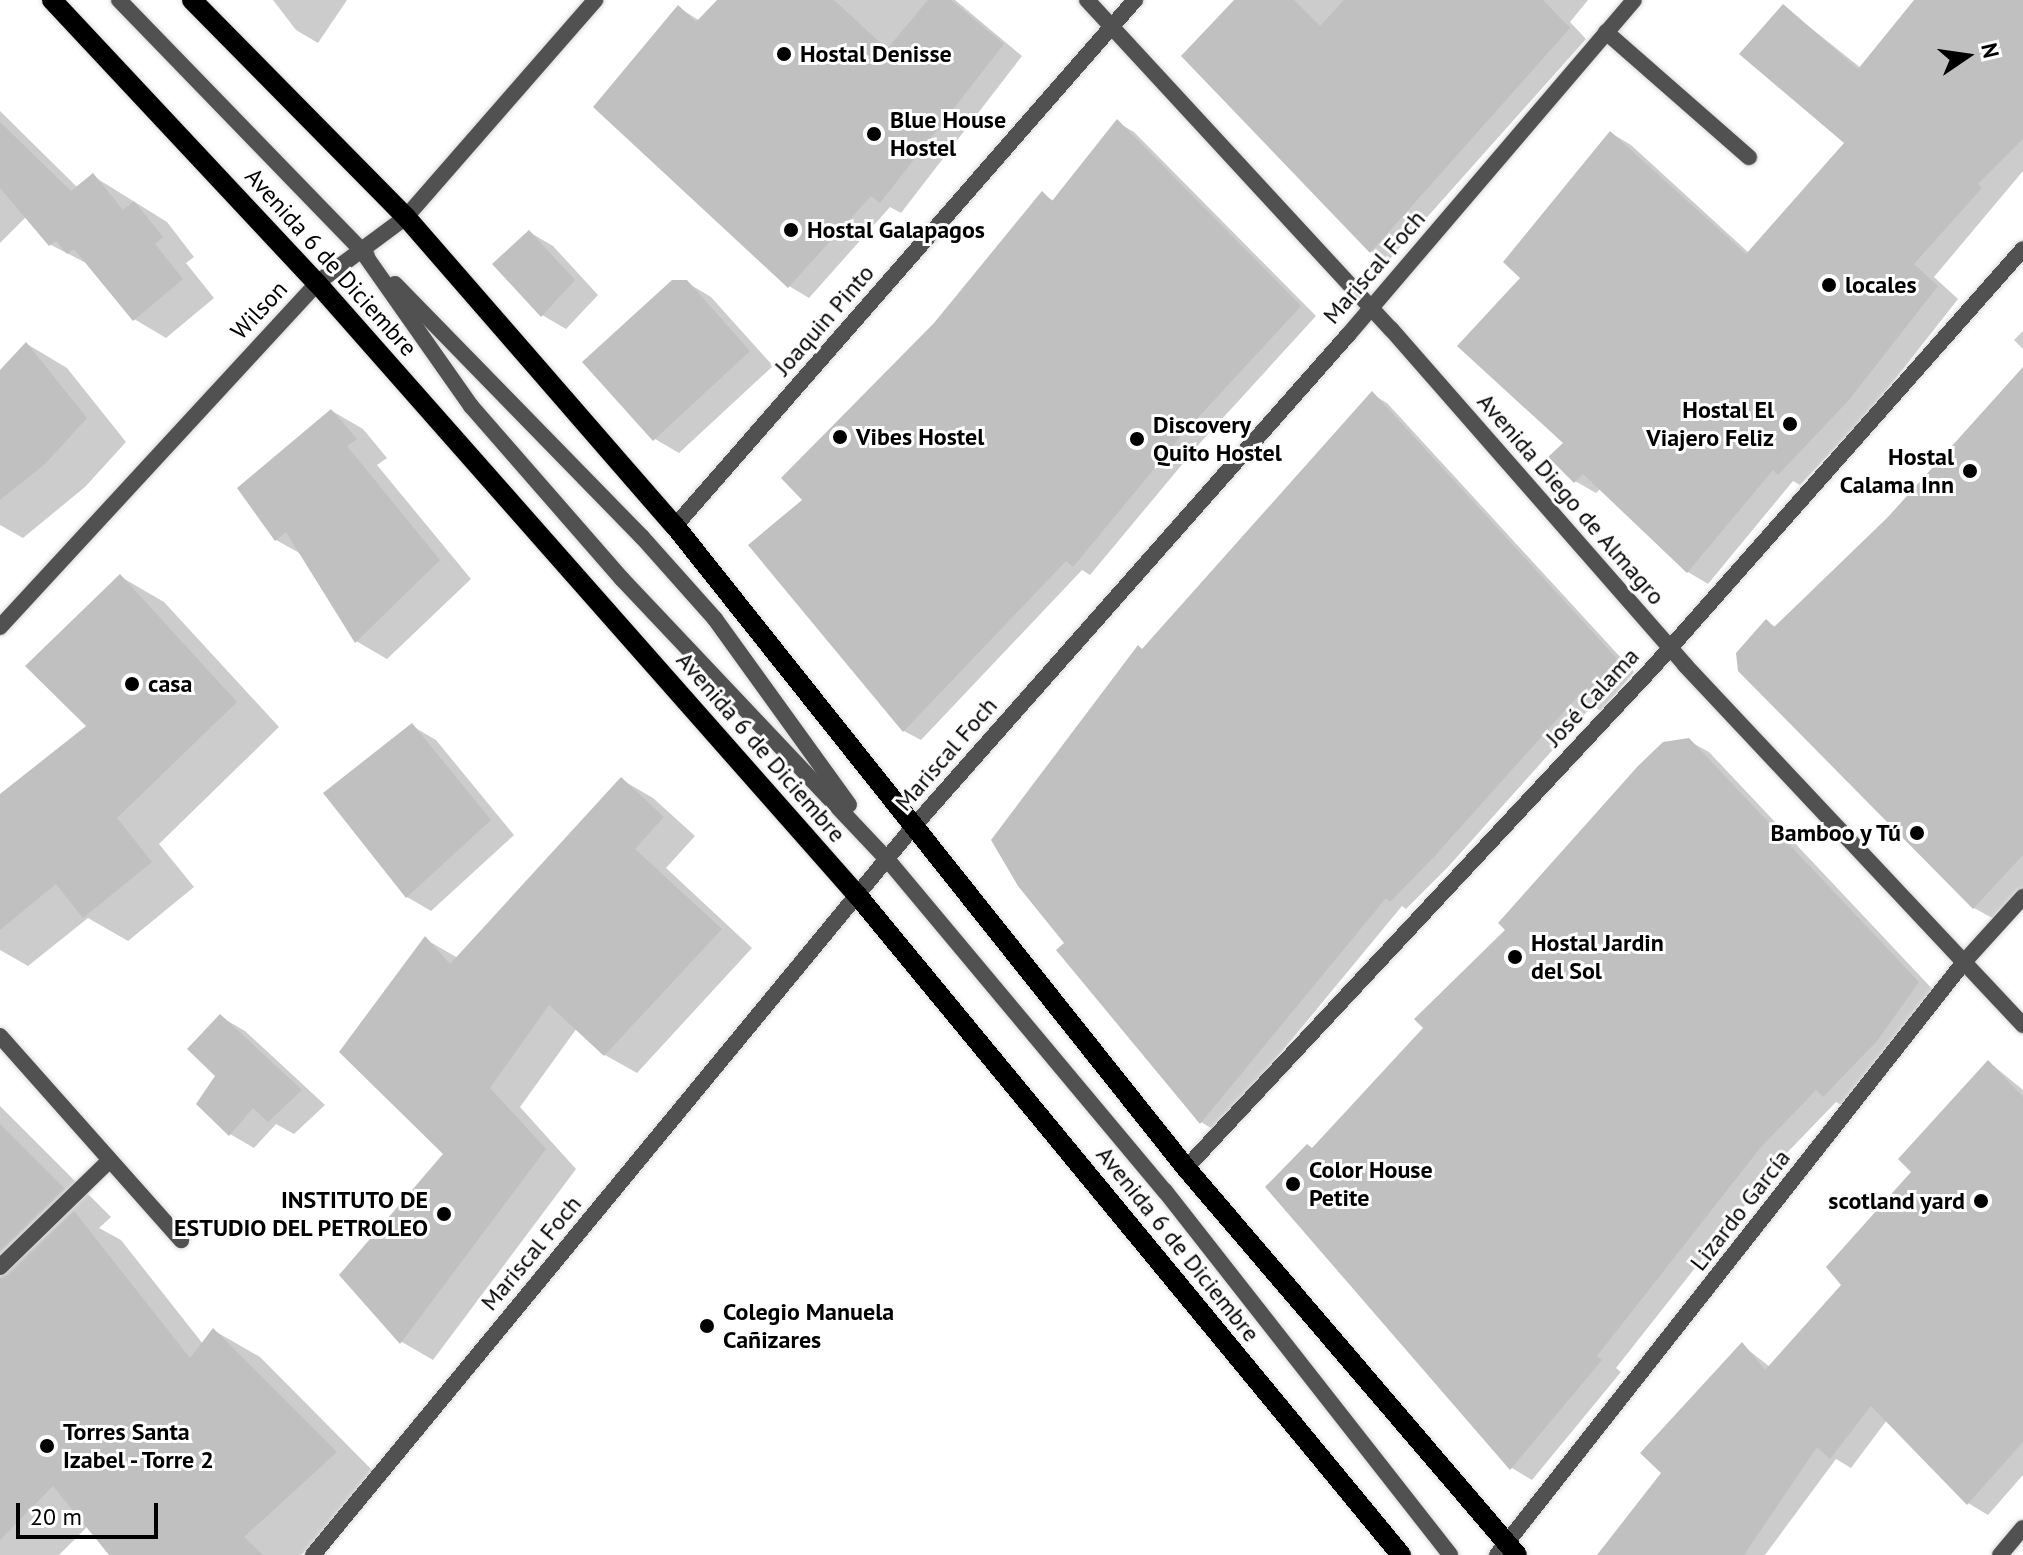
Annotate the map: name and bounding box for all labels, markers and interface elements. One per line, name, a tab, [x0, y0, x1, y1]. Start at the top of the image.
north arrow	[1927, 16, 2007, 96]
place label: Hostal Denisse	[800, 40, 952, 68]
text: N	[1975, 40, 2006, 61]
marker: Hostal Denisse	[775, 45, 793, 63]
place label: Blue House Hostel	[890, 106, 1006, 162]
marker: Blue House Hostel	[865, 125, 883, 143]
street label: Avenida 6 de Diciembre	[239, 162, 423, 362]
street label: Mariscal Foch	[1317, 204, 1431, 330]
place label: Hostal Galapagos	[807, 216, 985, 244]
marker: Hostal Galapagos	[782, 221, 800, 239]
street label: Joaquin Pinto	[768, 259, 880, 381]
place label: locales	[1845, 271, 1917, 299]
street label: Wilson	[225, 275, 293, 345]
marker: locales	[1820, 276, 1838, 294]
street label: Avenida Diego de Almagro	[1471, 387, 1671, 611]
place label: Hostal El Viajero Feliz	[1646, 396, 1774, 452]
place label: Discovery Quito Hostel	[1153, 411, 1282, 467]
marker: Hostal El Viajero Feliz	[1781, 415, 1799, 433]
place label: Vibes Hostel	[856, 423, 984, 451]
marker: Vibes Hostel	[831, 428, 849, 446]
marker: Discovery Quito Hostel	[1128, 430, 1146, 448]
place label: Hostal Calama Inn	[1840, 443, 1954, 499]
marker: Hostal Calama Inn	[1961, 462, 1979, 480]
street label: José Calama	[1539, 642, 1645, 752]
street label: Avenida 6 de Diciembre	[670, 646, 852, 848]
place label: casa	[148, 670, 192, 698]
marker: casa	[123, 675, 141, 693]
street label: Mariscal Foch	[889, 691, 1003, 817]
place label: Bamboo y Tú	[1768, 819, 1901, 847]
marker: Bamboo y Tú	[1908, 824, 1926, 842]
place label: Hostal Jardin del Sol	[1531, 929, 1664, 985]
marker: Hostal Jardin del Sol	[1506, 948, 1524, 966]
street label: Avenida 6 de Diciembre	[1090, 1141, 1266, 1347]
street label: Lizardo García	[1684, 1144, 1796, 1276]
place label: Color House Petite	[1309, 1156, 1433, 1212]
marker: Color House Petite	[1284, 1175, 1302, 1193]
place label: INSTITUTO DE ESTUDIO DEL PETROLEO	[173, 1186, 428, 1242]
place label: scotland yard	[1828, 1187, 1965, 1215]
street label: Mariscal Foch	[475, 1190, 587, 1316]
marker: scotland yard	[1972, 1192, 1990, 1210]
marker: INSTITUTO DE ESTUDIO DEL PETROLEO	[435, 1205, 453, 1223]
place label: Colegio Manuela Cañizares	[723, 1298, 894, 1354]
marker: Colegio Manuela Cañizares	[698, 1317, 716, 1335]
place label: Torres Santa Izabel - Torre 2	[63, 1418, 218, 1474]
marker: Torres Santa Izabel - Torre 2	[38, 1437, 56, 1455]
scale bar	[20, 1487, 162, 1537]
text: 20 m	[30, 1501, 82, 1532]

